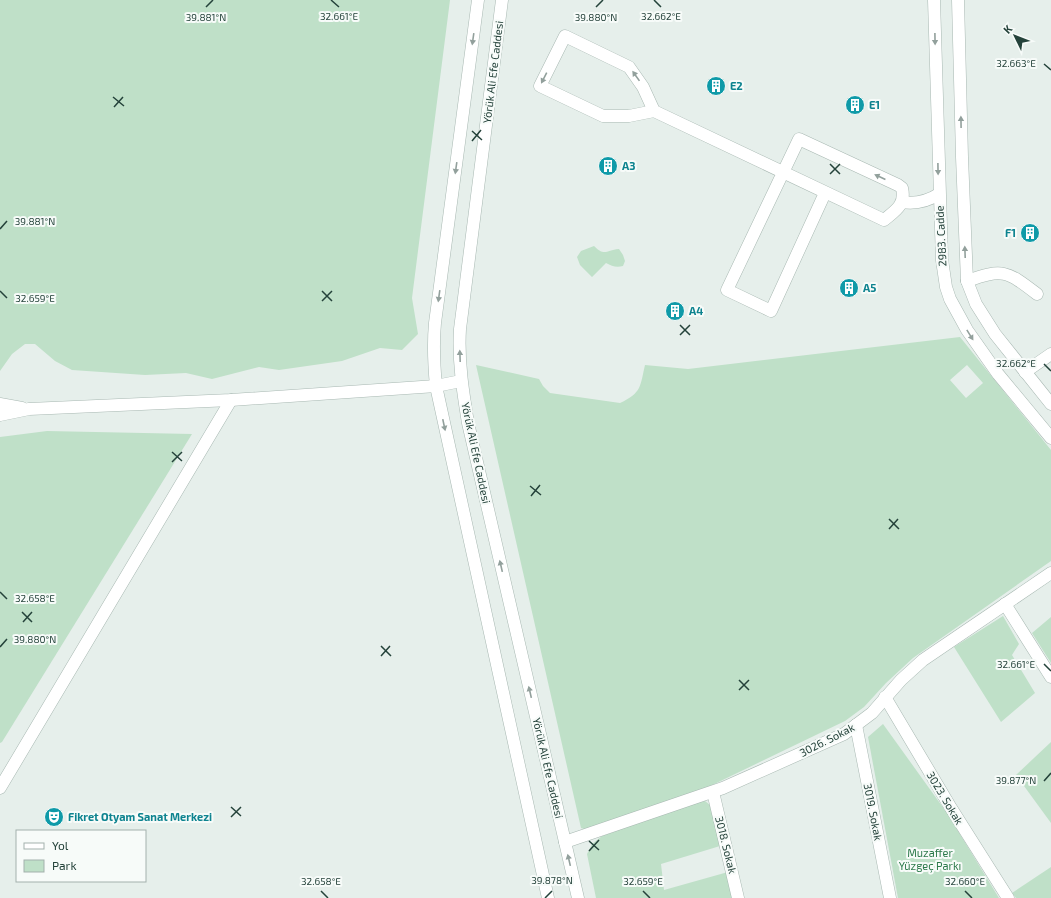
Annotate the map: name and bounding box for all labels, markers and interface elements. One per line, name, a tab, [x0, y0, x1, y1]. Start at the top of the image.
text: 32.661°E	[320, 10, 358, 22]
text: 32.662°E	[641, 10, 681, 22]
text: 39.881°N	[186, 11, 226, 23]
text: 39.880°N	[575, 11, 617, 23]
north arrow	[995, 16, 1035, 56]
street label: Yörük Ali Efe Caddesi	[480, 20, 505, 124]
text: K	[1000, 22, 1014, 36]
one-way arrow	[470, 33, 476, 45]
one-way arrow	[932, 33, 938, 46]
text: 32.663°E	[996, 57, 1036, 69]
one-way arrow	[632, 71, 640, 82]
one-way arrow	[540, 72, 547, 83]
building icon: E2	[705, 75, 727, 97]
place label: E2	[730, 79, 743, 92]
building icon: E1	[844, 94, 866, 116]
place label: E1	[869, 98, 880, 111]
one-way arrow	[958, 115, 964, 128]
building icon: A3	[597, 155, 619, 177]
place label: A3	[622, 159, 635, 172]
one-way arrow	[453, 161, 459, 174]
one-way arrow	[935, 163, 941, 176]
one-way arrow	[874, 174, 886, 180]
street label: 2983. Cadde	[932, 205, 949, 267]
text: 39.881°N	[15, 215, 55, 227]
building icon: F1	[1019, 222, 1041, 244]
place label: F1	[1005, 226, 1016, 239]
one-way arrow	[962, 246, 969, 258]
building icon: A5	[838, 277, 860, 299]
place label: A5	[863, 281, 876, 294]
one-way arrow	[435, 290, 442, 302]
text: 32.659°E	[15, 292, 55, 304]
building icon: A4	[664, 300, 686, 322]
place label: A4	[689, 304, 703, 317]
one-way arrow	[967, 329, 974, 340]
one-way arrow	[457, 349, 463, 362]
text: 32.662°E	[996, 357, 1036, 369]
street label: Yörük Ali Efe Caddesi	[459, 401, 494, 505]
one-way arrow	[442, 419, 448, 431]
one-way arrow	[498, 559, 504, 572]
text: 32.658°E	[15, 592, 55, 604]
text: 39.880°N	[14, 633, 56, 645]
text: 32.661°E	[997, 658, 1035, 670]
one-way arrow	[527, 686, 533, 699]
street label: Yörük Ali Efe Caddesi	[531, 716, 566, 820]
street label: 3026. Sokak	[797, 720, 857, 759]
street label: 3023. Sokak	[924, 769, 967, 827]
text: 39.877°N	[996, 774, 1036, 786]
street label: 3019. Sokak	[862, 782, 885, 842]
theatre icon: Fikret Otyam Sanat Merkezi	[43, 806, 65, 828]
place label: Fikret Otyam Sanat Merkezi	[68, 810, 212, 824]
street label: 3018. Sokak	[713, 815, 740, 875]
legend	[16, 830, 146, 882]
text: Yol	[52, 838, 69, 852]
park label: Muzaffer Yüzgeç Parkı	[899, 846, 961, 873]
one-way arrow	[566, 854, 572, 866]
text: Park	[52, 858, 77, 872]
text: 39.878°N	[531, 874, 573, 886]
text: 32.658°E	[301, 875, 341, 887]
text: 32.659°E	[623, 875, 663, 887]
text: 32.660°E	[945, 875, 985, 887]

